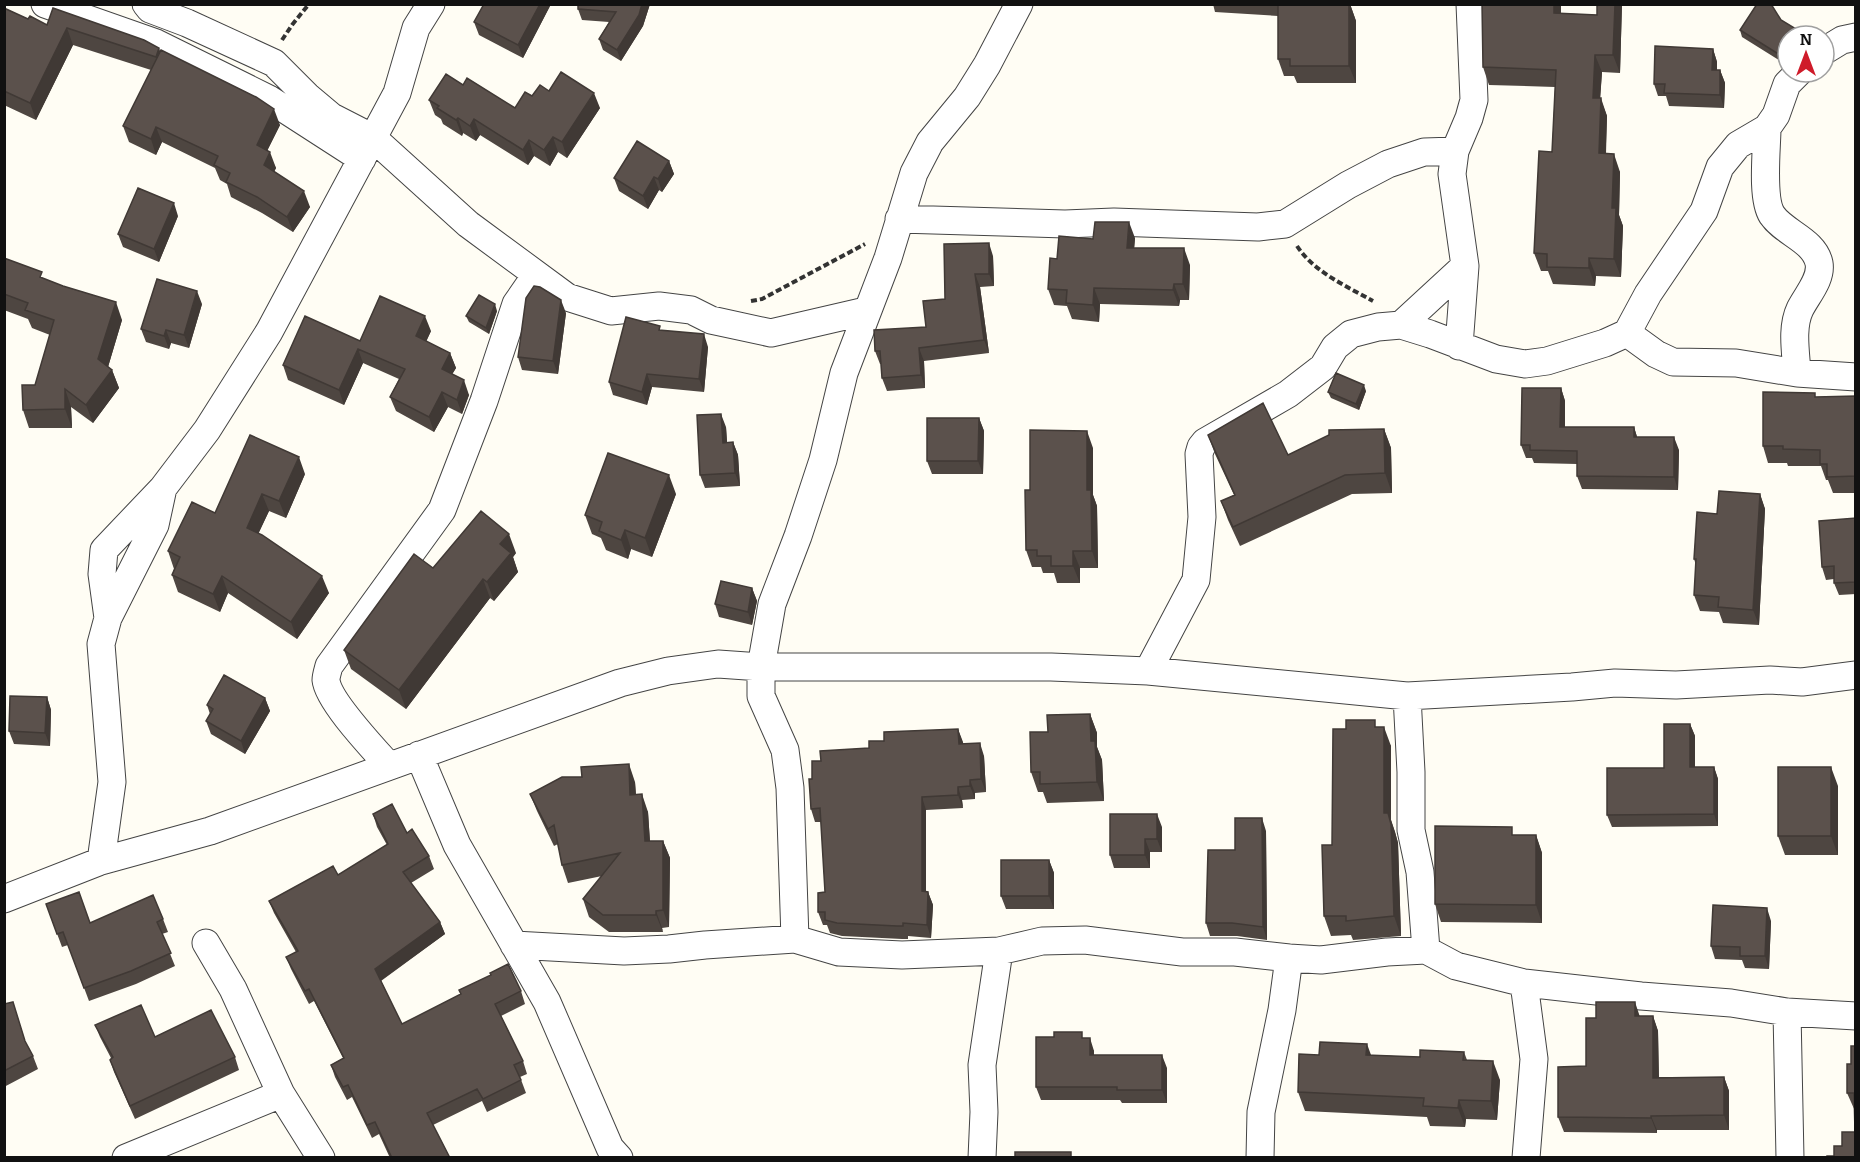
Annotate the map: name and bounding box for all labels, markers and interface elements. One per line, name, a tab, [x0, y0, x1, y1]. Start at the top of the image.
north arrow	[1776, 24, 1836, 84]
text: N	[1800, 30, 1812, 49]

